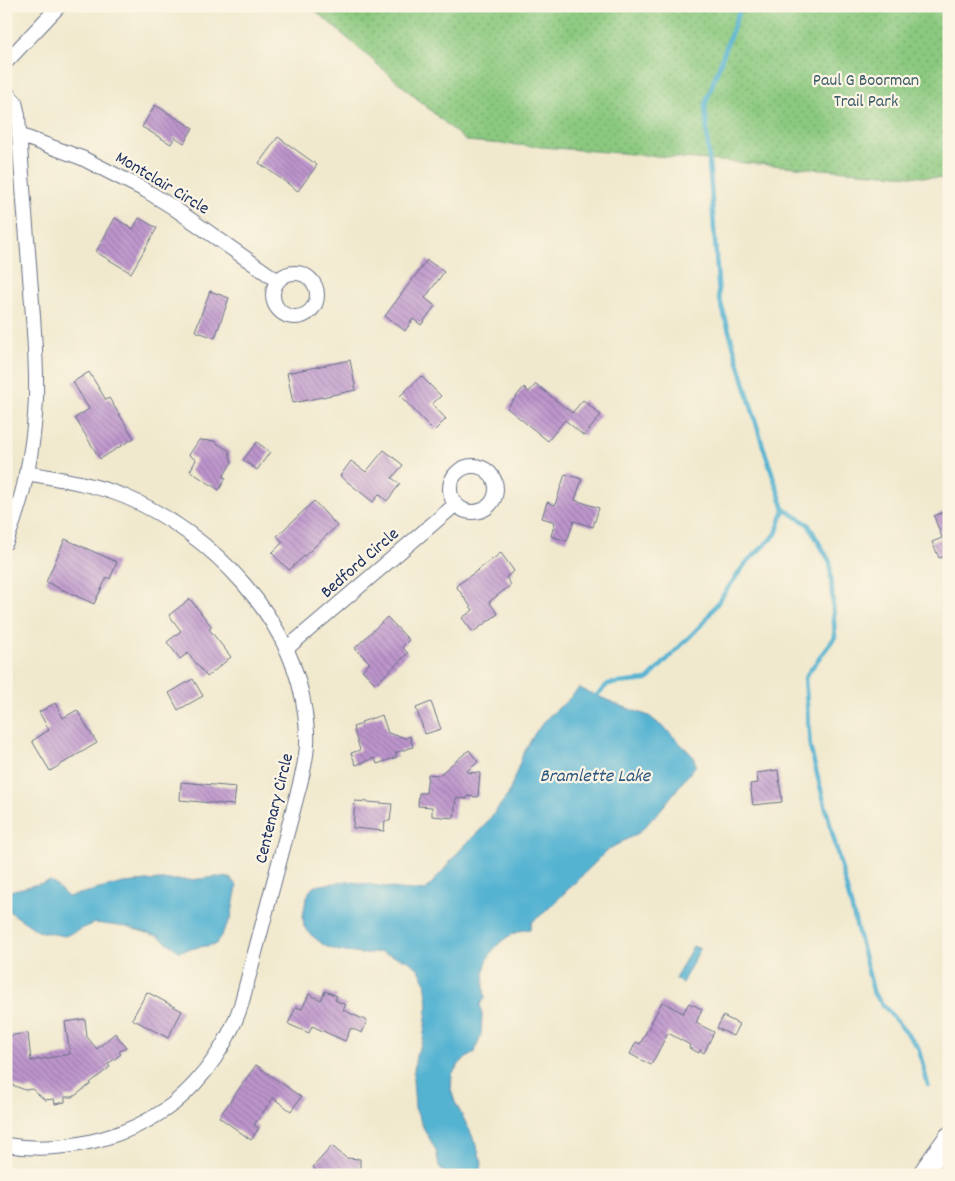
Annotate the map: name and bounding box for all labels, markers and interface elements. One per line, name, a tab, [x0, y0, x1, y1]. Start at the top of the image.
park label: Paul G Boorman Trail Park	[813, 69, 919, 115]
street label: Montclair Circle	[110, 146, 214, 222]
street label: Bedford Circle	[316, 523, 405, 605]
street label: Centenary Circle	[250, 751, 301, 866]
water label: Bramlette Lake	[540, 764, 652, 791]

